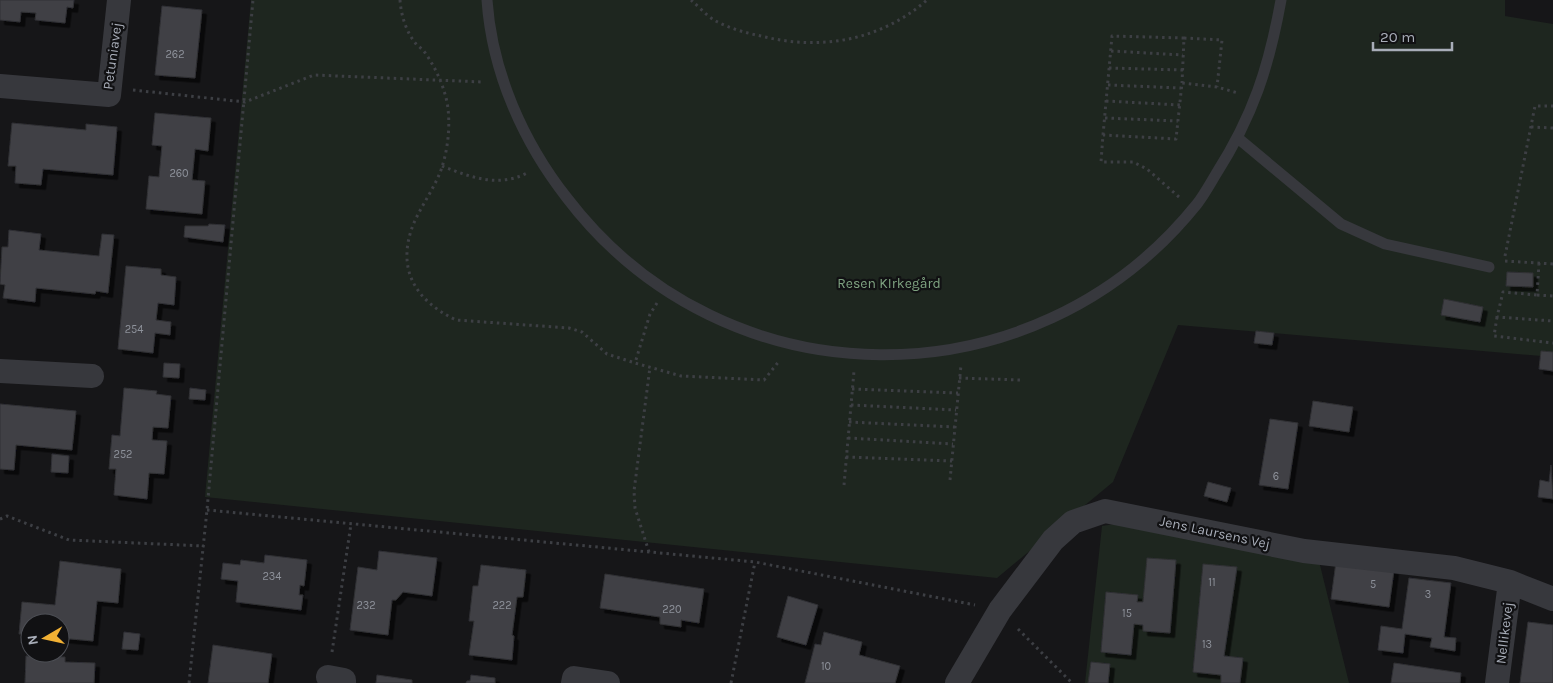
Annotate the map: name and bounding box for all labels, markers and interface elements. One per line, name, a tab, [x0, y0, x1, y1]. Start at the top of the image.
scale bar	[1373, 20, 1452, 52]
street label: Petuniavej	[99, 21, 126, 91]
text: 20 m	[1380, 28, 1415, 46]
house number: 262	[165, 48, 185, 61]
house number: 260	[169, 167, 189, 180]
park label: Resen KIrkegård	[837, 275, 941, 292]
house number: 254	[125, 323, 143, 336]
house number: 252	[114, 448, 132, 461]
house number: 6	[1273, 470, 1279, 483]
street label: Jens Laursens Vej	[1158, 512, 1272, 552]
house number: 234	[262, 570, 282, 583]
house number: 11	[1208, 576, 1216, 589]
house number: 5	[1370, 578, 1376, 591]
house number: 3	[1425, 588, 1431, 601]
house number: 232	[356, 599, 376, 612]
house number: 222	[492, 599, 512, 612]
street label: Nellikevej	[1492, 601, 1517, 665]
house number: 220	[662, 603, 682, 616]
house number: 15	[1122, 607, 1132, 620]
north arrow	[20, 613, 70, 663]
text: N	[23, 634, 42, 646]
house number: 13	[1202, 638, 1212, 651]
house number: 10	[821, 660, 831, 673]

